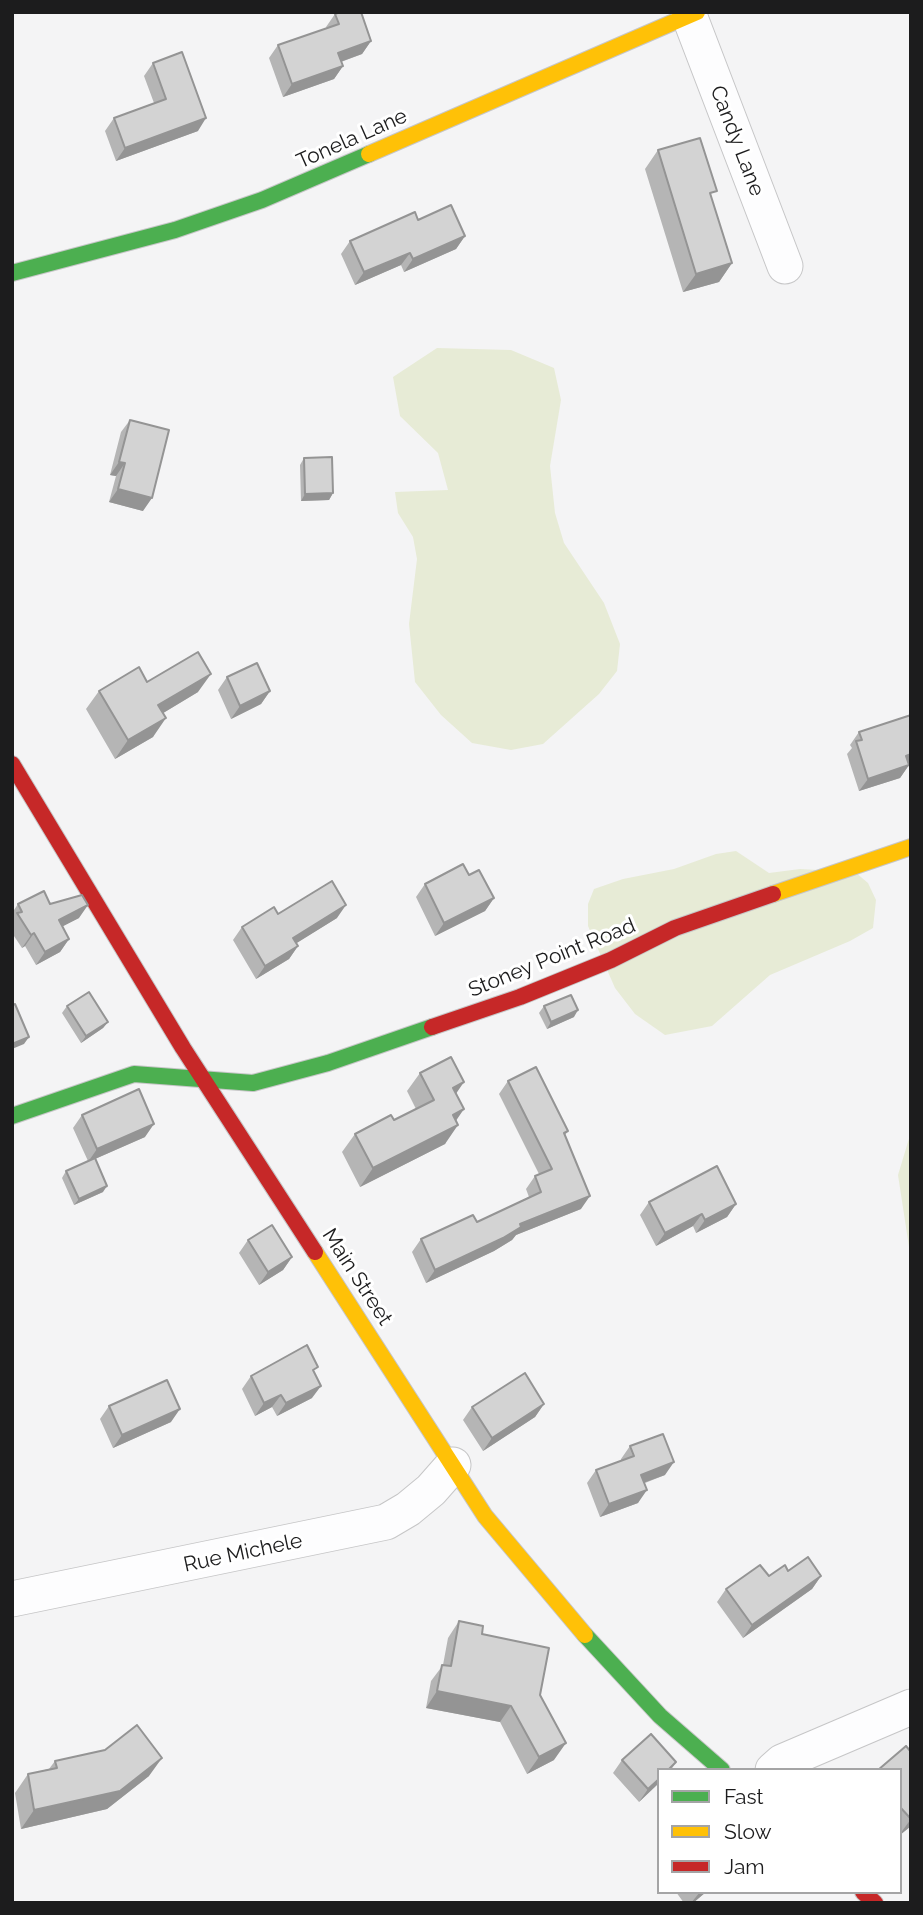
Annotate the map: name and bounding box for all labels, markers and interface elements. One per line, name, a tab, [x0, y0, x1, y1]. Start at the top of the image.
street label: Candy Lane	[704, 82, 770, 200]
street label: Tonela Lane	[293, 103, 411, 175]
street label: Stoney Point Road	[465, 913, 639, 1003]
street label: Main Street	[316, 1224, 398, 1330]
street label: Rue Michele	[181, 1528, 305, 1578]
legend	[657, 1768, 902, 1894]
text: Fast	[724, 1784, 764, 1809]
text: Slow	[724, 1819, 772, 1844]
text: Jam	[724, 1854, 765, 1879]

